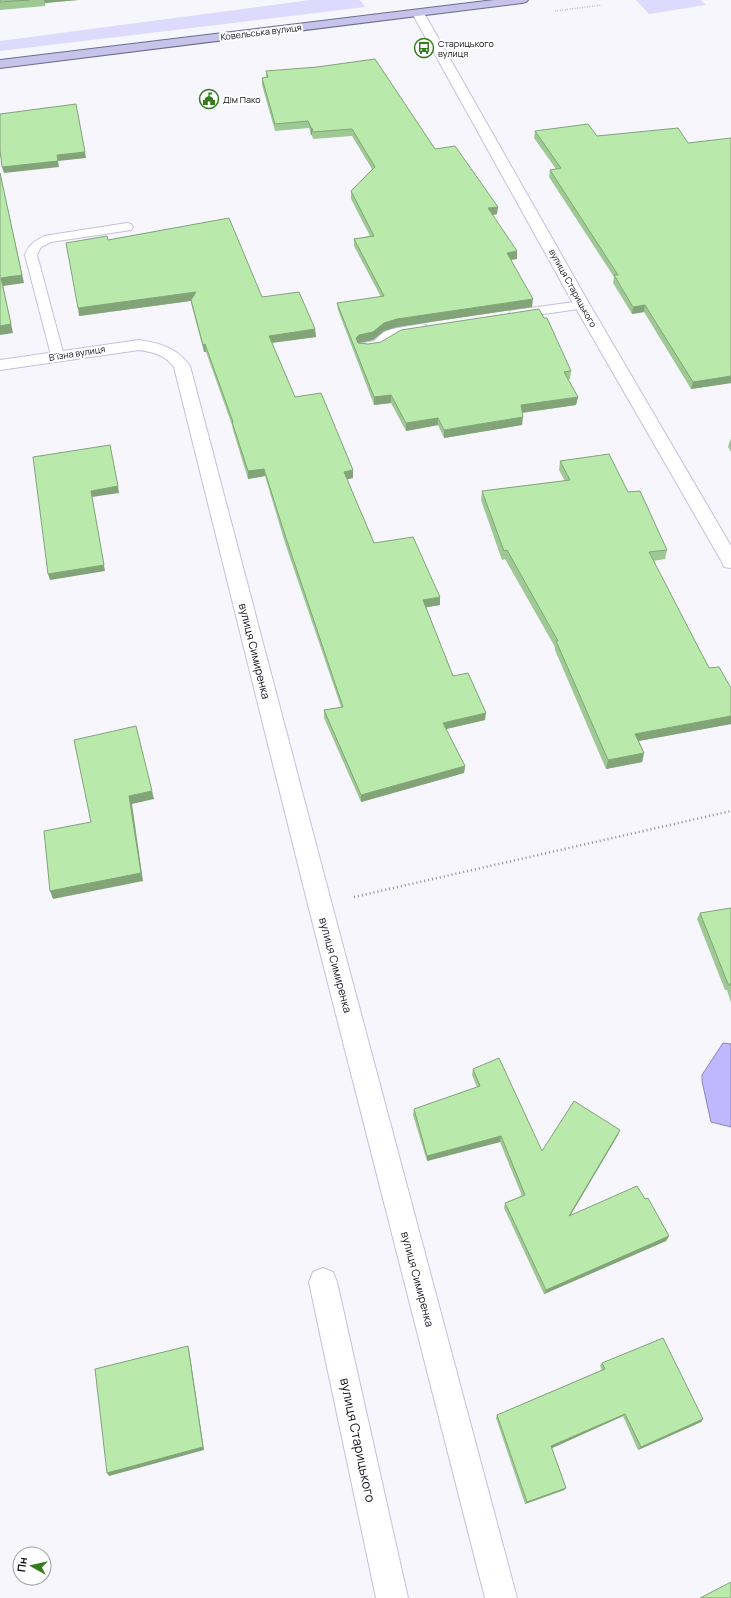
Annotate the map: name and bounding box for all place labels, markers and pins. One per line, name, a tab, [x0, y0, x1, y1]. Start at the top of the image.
bus stop icon: Старицького вулиця	[413, 37, 435, 59]
place label: Старицького вулиця	[438, 37, 494, 60]
public building icon: Дім Пако	[198, 88, 220, 110]
place label: Дім Пако	[223, 93, 261, 106]

